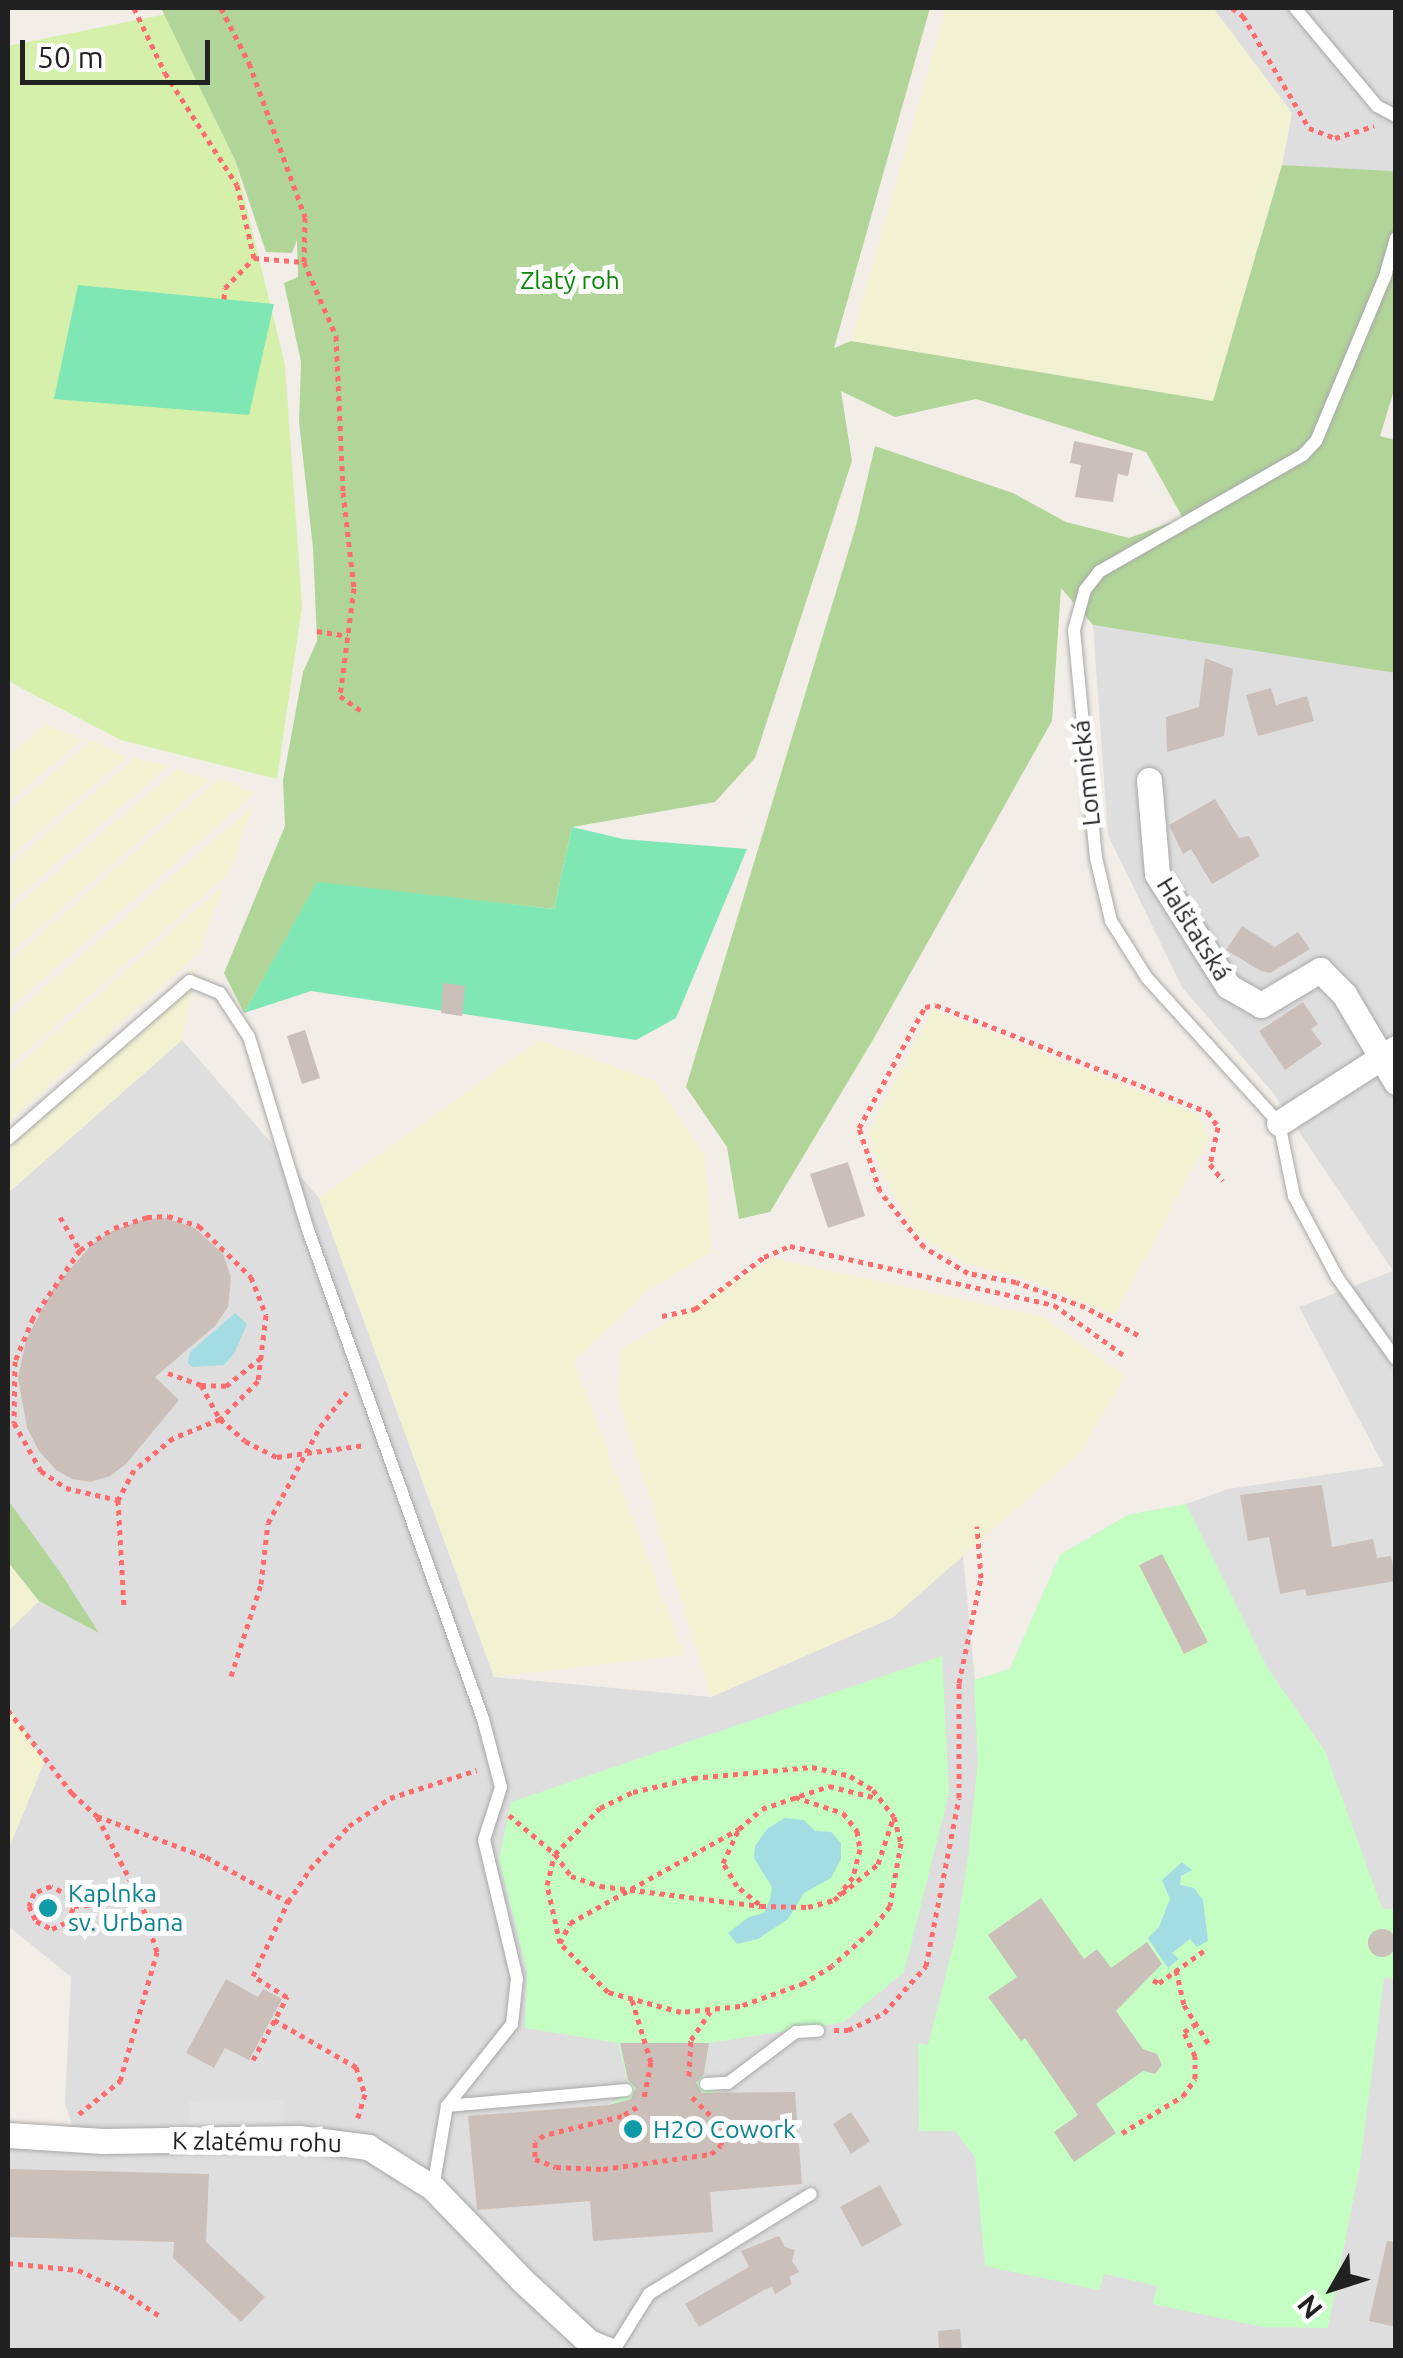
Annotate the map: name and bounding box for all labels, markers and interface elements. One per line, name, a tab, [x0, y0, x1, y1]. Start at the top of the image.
scale bar	[25, 20, 215, 82]
text: 50 m	[37, 40, 104, 74]
park label: Zlatý roh	[520, 265, 620, 295]
street label: Lomnická	[1066, 719, 1106, 827]
street label: Halštatská	[1150, 872, 1238, 986]
place label: Kaplnka sv. Urbana	[68, 1879, 183, 1938]
marker: Kaplnka sv. Urbana	[37, 1897, 59, 1919]
place label: H2O Cowork	[653, 2114, 796, 2144]
marker: H2O Cowork	[622, 2118, 644, 2140]
street label: K zlatému rohu	[172, 2126, 342, 2158]
north arrow	[1283, 2238, 1383, 2338]
text: N	[1291, 2289, 1328, 2325]

